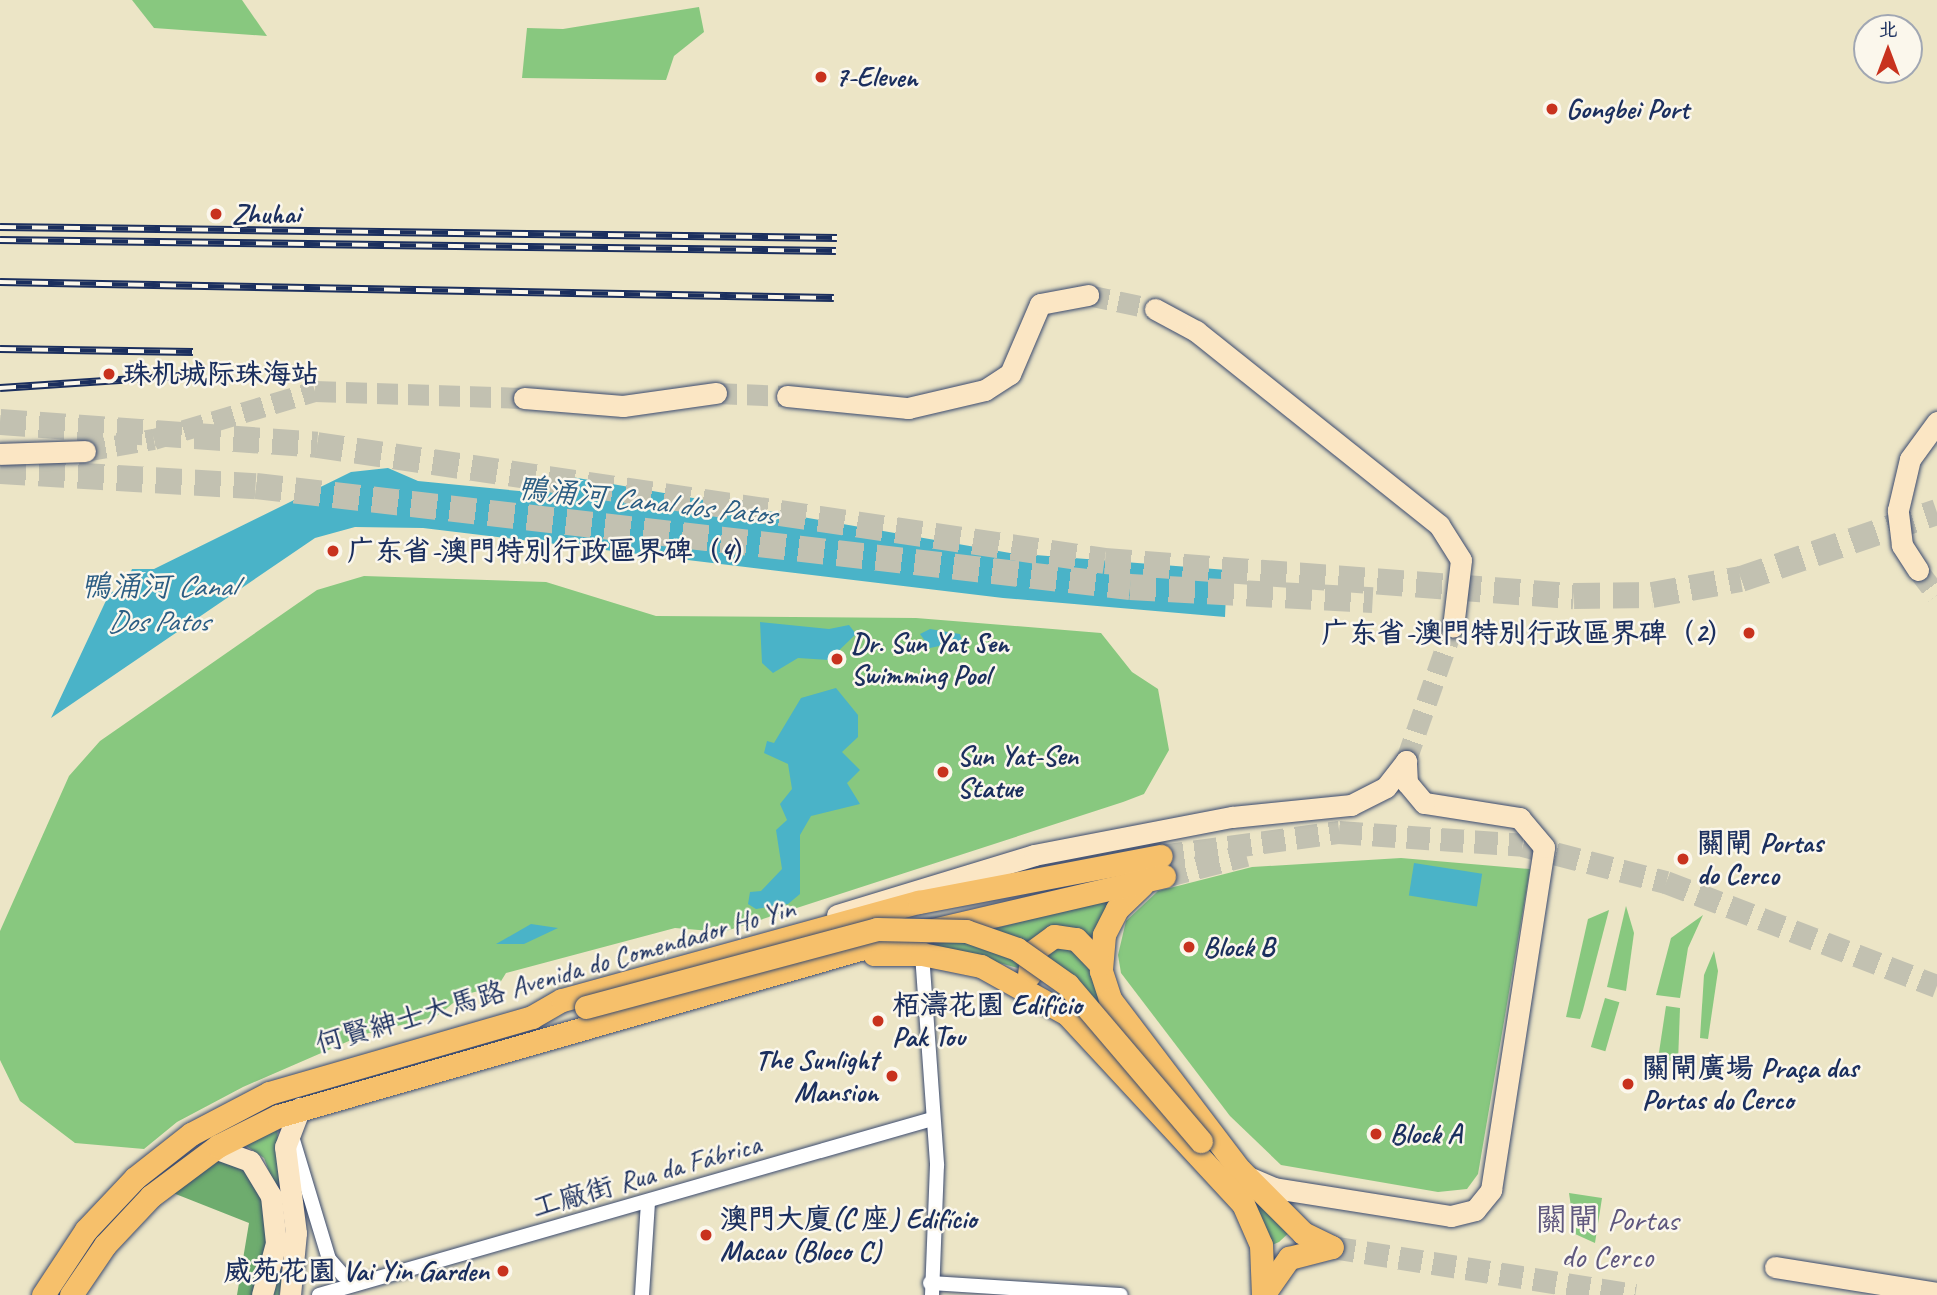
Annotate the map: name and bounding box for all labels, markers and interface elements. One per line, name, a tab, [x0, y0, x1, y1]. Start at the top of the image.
north arrow	[1853, 14, 1923, 84]
text: 北	[1878, 18, 1898, 42]
place label: 7-Eleven	[835, 60, 917, 94]
marker: 7-Eleven	[813, 69, 829, 85]
place label: Gongbei Port	[1566, 92, 1689, 126]
marker: Gongbei Port	[1544, 101, 1560, 117]
place label: Zhuhai	[232, 197, 300, 231]
marker: Zhuhai	[206, 204, 226, 224]
place label: 珠机城际珠海站	[123, 357, 319, 391]
marker: 珠机城际珠海站	[101, 366, 117, 382]
water label: 鴨涌河 Canal dos Patos	[515, 470, 777, 532]
place label: 广东省-澳門特別行政區界碑（4）	[347, 534, 761, 568]
marker: 广东省-澳門特別行政區界碑（4）	[325, 543, 341, 559]
water label: 鴨涌河 Canal Dos Patos	[80, 568, 236, 638]
place label: 广东省-澳門特別行政區界碑（2）	[1321, 616, 1735, 650]
marker: 广东省-澳門特別行政區界碑（2）	[1741, 625, 1757, 641]
place label: Dr. Sun Yat Sen Swimming Pool	[851, 626, 1010, 692]
marker: Dr. Sun Yat Sen Swimming Pool	[829, 651, 845, 667]
place label: Sun Yat-Sen Statue	[957, 739, 1079, 805]
marker: Sun Yat-Sen Statue	[935, 764, 951, 780]
place label: 關閘 Portas do Cerco	[1697, 826, 1823, 892]
marker: 關閘 Portas do Cerco	[1675, 851, 1691, 867]
street label: 何賢紳士大馬路 Avenida do Comendador Ho Yin	[313, 892, 797, 1060]
place label: Block B	[1203, 930, 1275, 964]
marker: Block B	[1181, 939, 1197, 955]
place label: 栢濤花園 Edifício Pak Tou	[892, 988, 1082, 1054]
marker: 栢濤花園 Edifício Pak Tou	[870, 1013, 886, 1029]
place label: The Sunlight Mansion	[756, 1043, 878, 1109]
place label: 關閘廣場 Praça das Portas do Cerco	[1642, 1051, 1859, 1117]
marker: The Sunlight Mansion	[884, 1068, 900, 1084]
marker: 關閘廣場 Praça das Portas do Cerco	[1620, 1076, 1636, 1092]
place label: Block A	[1390, 1117, 1462, 1151]
marker: Block A	[1368, 1126, 1384, 1142]
street label: 工廠街 Rua da Fábrica	[527, 1127, 765, 1225]
place label: 澳門大廈(C 座) Edifício Macau (Bloco C)	[720, 1202, 977, 1268]
district label: 關閘 Portas do Cerco	[1536, 1202, 1678, 1277]
marker: 澳門大廈(C 座) Edifício Macau (Bloco C)	[698, 1227, 714, 1243]
place label: 威苑花園 Vai Yin Garden	[224, 1254, 489, 1288]
marker: 威苑花園 Vai Yin Garden	[495, 1263, 511, 1279]

